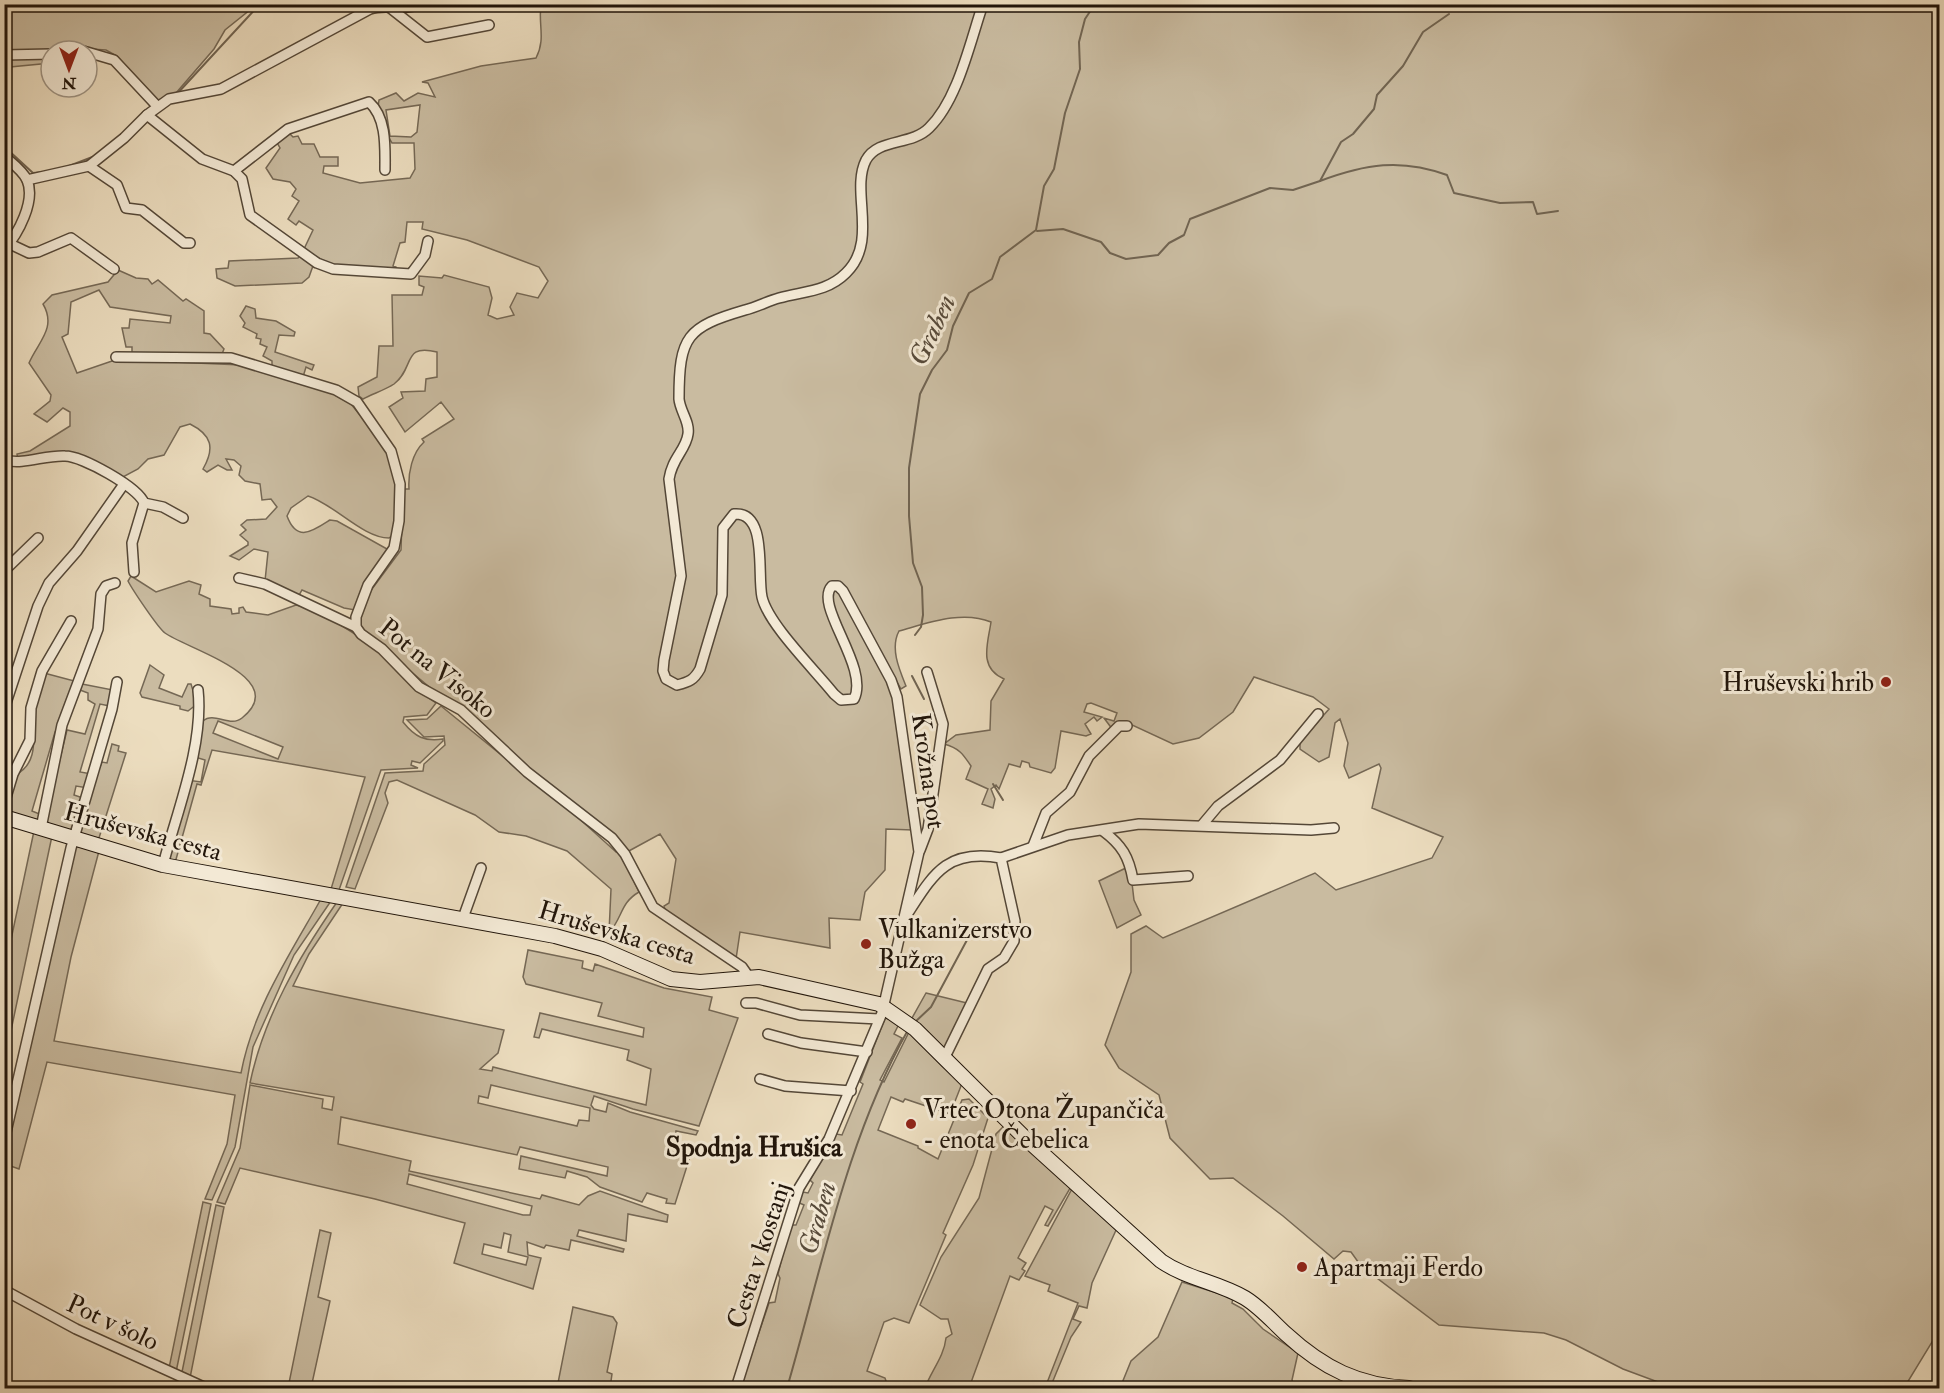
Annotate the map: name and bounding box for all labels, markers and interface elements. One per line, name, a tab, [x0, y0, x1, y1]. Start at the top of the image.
north arrow	[39, 39, 99, 99]
text: N	[61, 73, 77, 93]
water label: Graben	[902, 290, 963, 371]
street label: Pot na Visoko	[372, 612, 502, 726]
place label: Hruševski hrib	[1722, 667, 1874, 699]
marker: Hruševski hrib	[1879, 675, 1893, 689]
street label: Krožna pot	[903, 711, 952, 831]
street label: Hruševska cesta	[60, 796, 225, 868]
street label: Hruševska cesta	[535, 894, 699, 972]
place label: Vulkanizerstvo Bužga	[878, 914, 1032, 976]
marker: Vulkanizerstvo Bužga	[859, 937, 873, 951]
place label: Vrtec Otona Župančiča - enota Čebelica	[923, 1092, 1165, 1156]
marker: Vrtec Otona Župančiča - enota Čebelica	[904, 1117, 918, 1131]
district label: Spodnja Hrušica	[666, 1131, 843, 1165]
street label: Cesta v kostanj	[720, 1178, 798, 1333]
water label: Graben	[791, 1178, 844, 1258]
place label: Apartmaji Ferdo	[1313, 1252, 1483, 1285]
marker: Apartmaji Ferdo	[1295, 1260, 1309, 1274]
street label: Pot v šolo	[61, 1288, 164, 1358]

